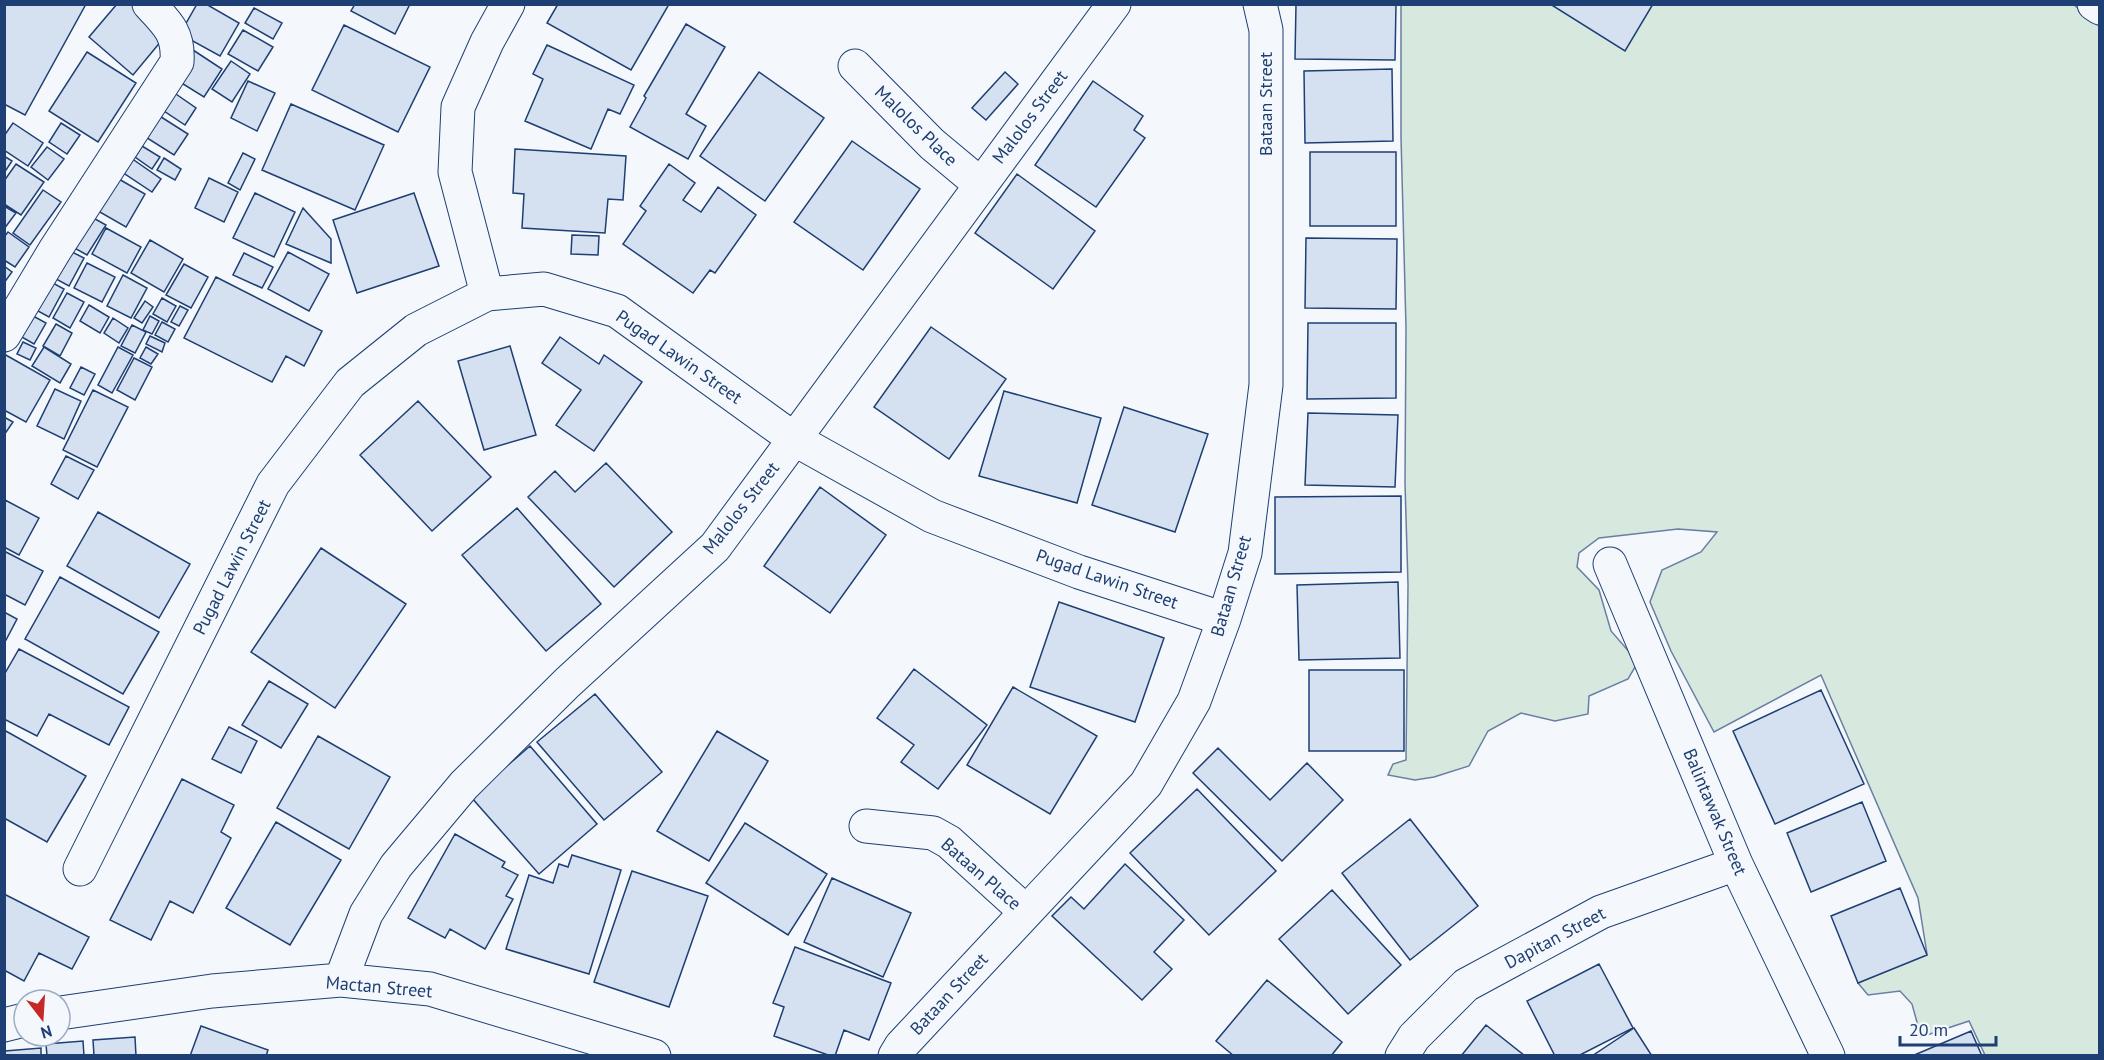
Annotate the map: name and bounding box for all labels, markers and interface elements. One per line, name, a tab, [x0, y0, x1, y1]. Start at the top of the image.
street label: Bataan Street	[1254, 52, 1277, 156]
street label: Malolos Street	[987, 65, 1072, 168]
street label: Malolos Place	[870, 80, 963, 171]
street label: Pugad Lawin Street	[612, 305, 747, 409]
street label: Malolos Street	[697, 457, 784, 559]
street label: Pugad Lawin Street	[188, 495, 276, 638]
street label: Bataan Street	[1205, 533, 1256, 639]
street label: Pugad Lawin Street	[1033, 543, 1181, 614]
street label: Balintawak Street	[1678, 745, 1753, 879]
street label: Bataan Place	[936, 832, 1026, 915]
street label: Dapitan Street	[1500, 901, 1609, 974]
street label: Bataan Street	[905, 948, 993, 1040]
street label: Mactan Street	[325, 970, 433, 1003]
north arrow	[12, 988, 72, 1048]
scale bar	[1900, 1009, 1996, 1047]
text: 20 m	[1909, 1018, 1948, 1041]
text: N	[38, 1021, 54, 1043]

